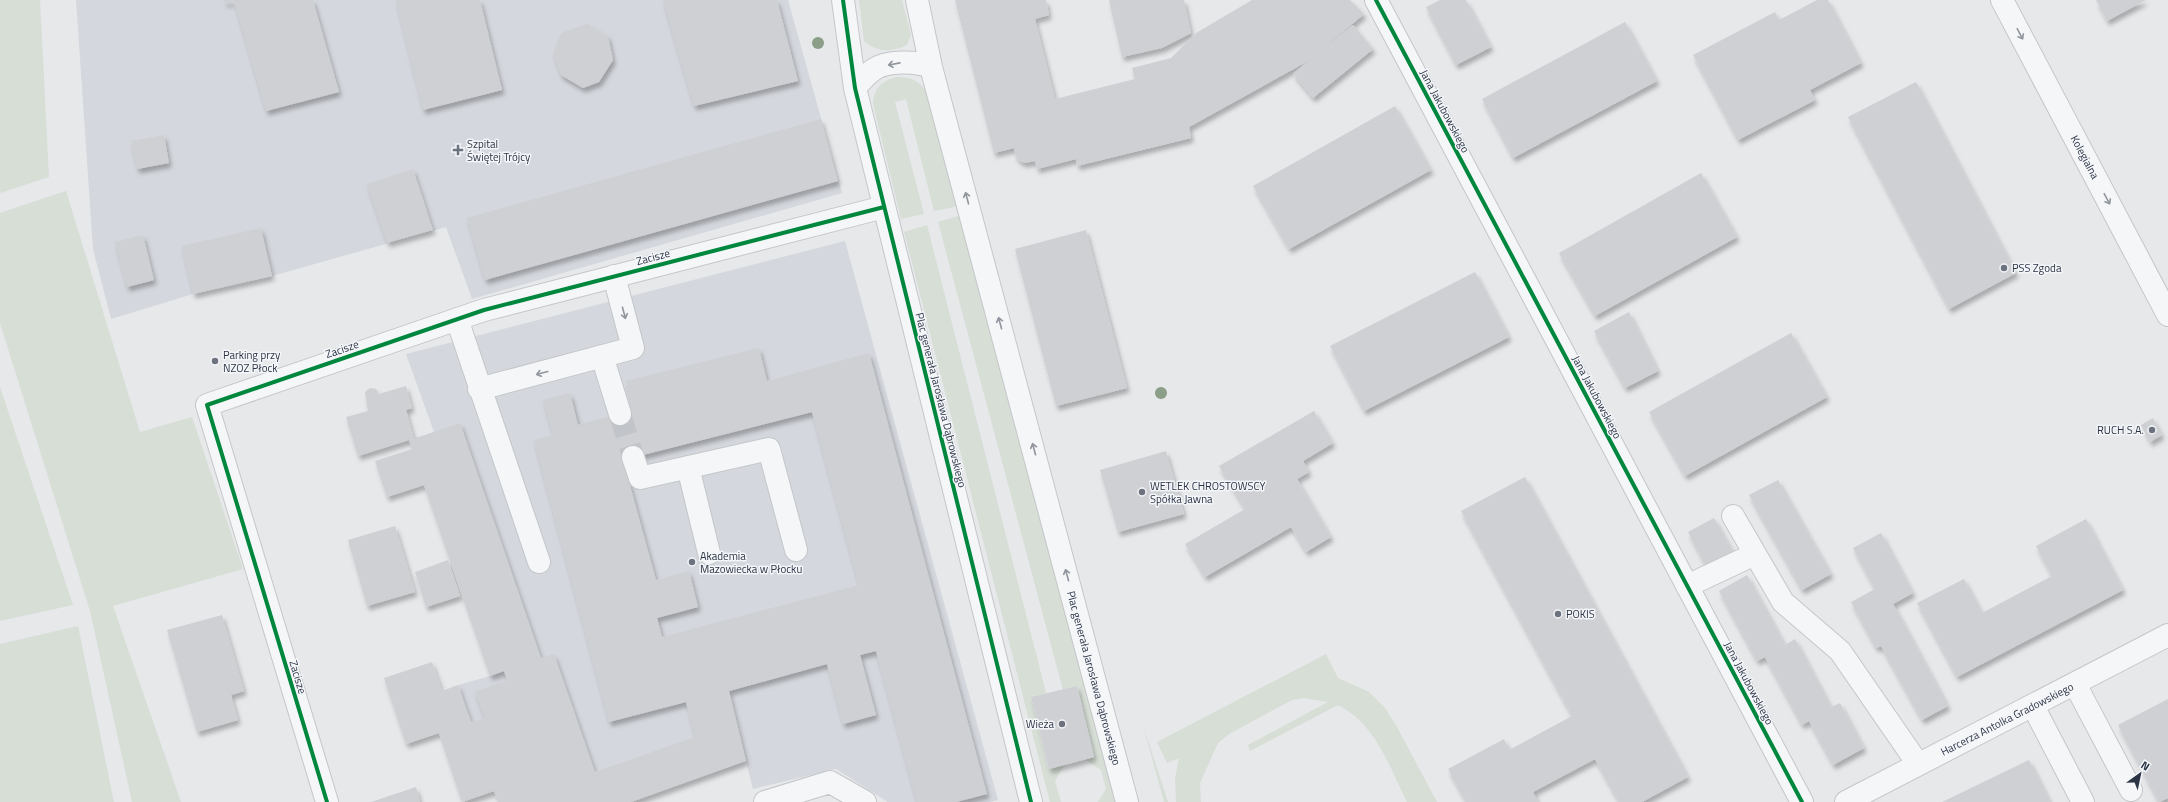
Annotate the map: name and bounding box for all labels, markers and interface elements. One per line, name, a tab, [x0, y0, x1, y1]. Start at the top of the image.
one-way arrow	[2017, 28, 2024, 40]
one-way arrow	[887, 60, 900, 68]
street label: Jana Jakubowskiego	[1416, 67, 1474, 156]
street label: Kolegialna	[2067, 132, 2103, 182]
place label: Szpital Świętej Trójcy	[467, 136, 531, 165]
marker: Szpital Świętej Trójcy	[452, 144, 464, 156]
one-way arrow	[963, 192, 970, 205]
one-way arrow	[2104, 193, 2111, 205]
street label: Zacisze	[634, 245, 672, 269]
place label: PSS Zgoda	[2012, 260, 2062, 276]
marker: PSS Zgoda	[1999, 263, 2009, 273]
one-way arrow	[621, 307, 629, 320]
street label: Plac generała Jarosława Dąbrowskiego	[912, 311, 971, 489]
one-way arrow	[996, 317, 1004, 330]
street label: Zacisze	[323, 336, 361, 362]
place label: Parking przy NZOZ Płock	[223, 347, 281, 376]
street label: Jana Jakubowskiego	[1568, 353, 1626, 442]
marker: Parking przy NZOZ Płock	[210, 356, 220, 366]
one-way arrow	[536, 369, 549, 377]
place label: RUCH S.A.	[2097, 422, 2144, 438]
marker: RUCH S.A.	[2147, 425, 2157, 435]
one-way arrow	[1029, 443, 1037, 456]
place label: WETLEK CHROSTOWSCY Spółka Jawna	[1150, 478, 1266, 507]
marker: WETLEK CHROSTOWSCY Spółka Jawna	[1137, 487, 1147, 497]
place label: Akademia Mazowiecka w Płocku	[700, 548, 802, 577]
marker: Akademia Mazowiecka w Płocku	[687, 557, 697, 567]
one-way arrow	[1063, 569, 1070, 582]
street label: Plac generała Jarosława Dąbrowskiego	[1063, 589, 1125, 767]
place label: POKIS	[1566, 606, 1595, 622]
marker: POKIS	[1553, 609, 1563, 619]
street label: Jana Jakubowskiego	[1720, 639, 1778, 728]
street label: Zacisze	[285, 658, 311, 696]
street label: Harcerza Antolka Gradowskiego	[1938, 678, 2076, 760]
place label: Wieża	[1026, 716, 1054, 732]
marker: Wieża	[1057, 719, 1067, 729]
north arrow	[2120, 754, 2160, 794]
text: N	[2138, 757, 2153, 774]

